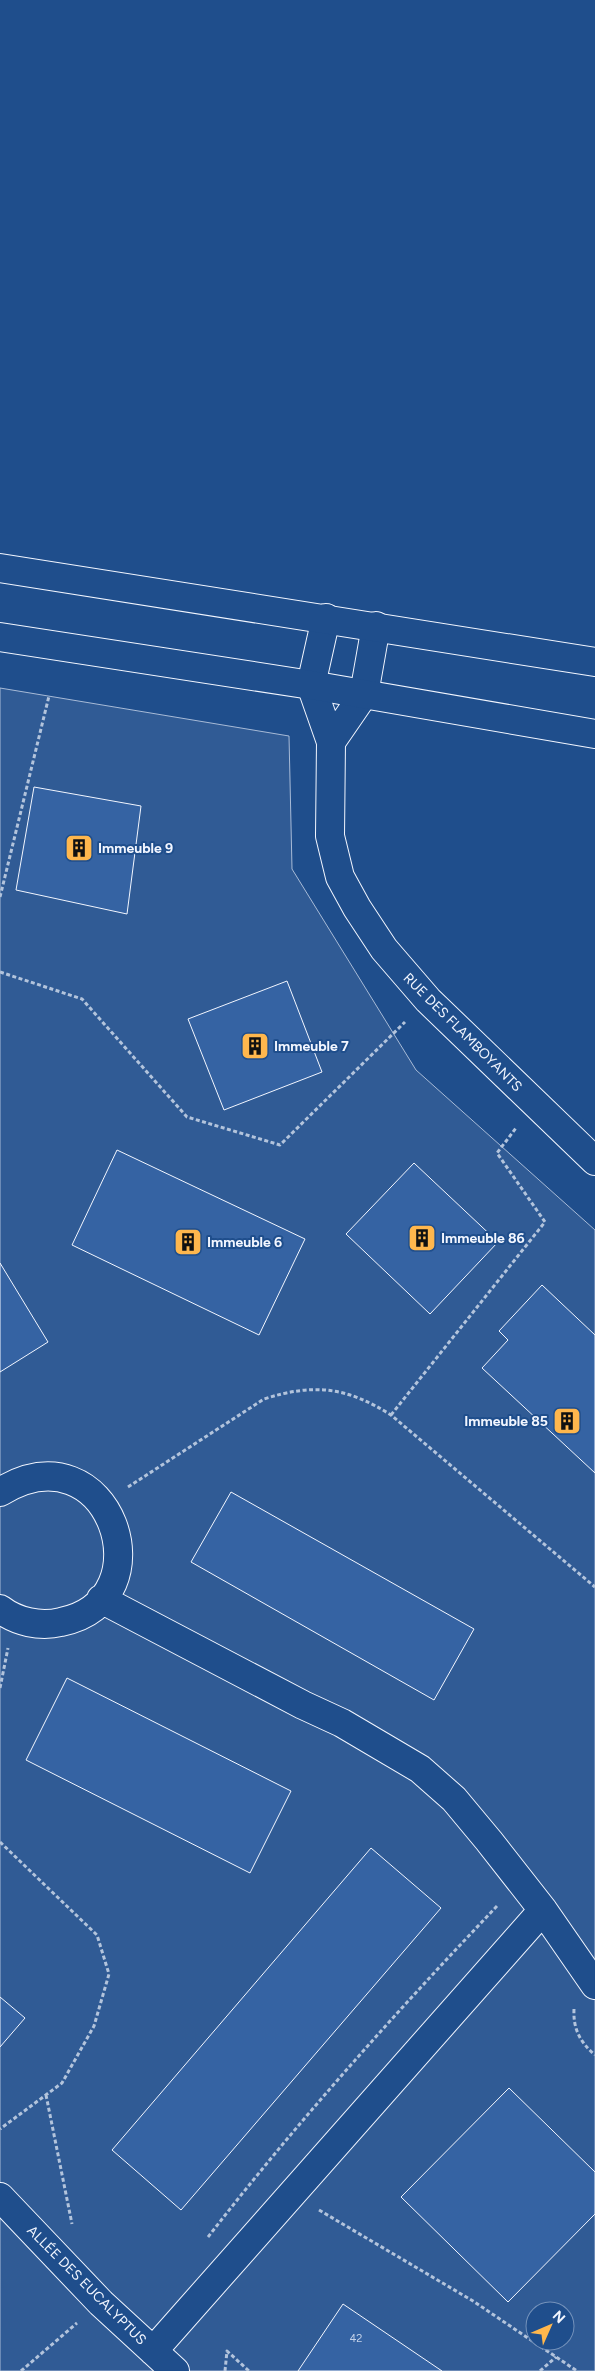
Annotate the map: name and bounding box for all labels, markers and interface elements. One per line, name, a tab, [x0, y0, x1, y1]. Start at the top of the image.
building icon: Immeuble 9	[64, 833, 94, 863]
place label: Immeuble 9	[98, 840, 173, 857]
street label: RUE DES FLAMBOYANTS	[400, 969, 526, 1095]
building icon: Immeuble 7	[240, 1031, 270, 1061]
place label: Immeuble 7	[274, 1038, 349, 1055]
building icon: Immeuble 86	[407, 1223, 437, 1253]
building icon: Immeuble 6	[173, 1227, 203, 1257]
place label: Immeuble 86	[441, 1230, 525, 1247]
place label: Immeuble 6	[207, 1234, 282, 1251]
building icon: Immeuble 85	[552, 1406, 582, 1436]
place label: Immeuble 85	[464, 1413, 548, 1430]
street label: ALLÉE DES EUCALYPTUS	[23, 2222, 150, 2349]
north arrow	[525, 2301, 575, 2351]
text: N	[549, 2307, 569, 2327]
house number: 42	[350, 2332, 362, 2345]

